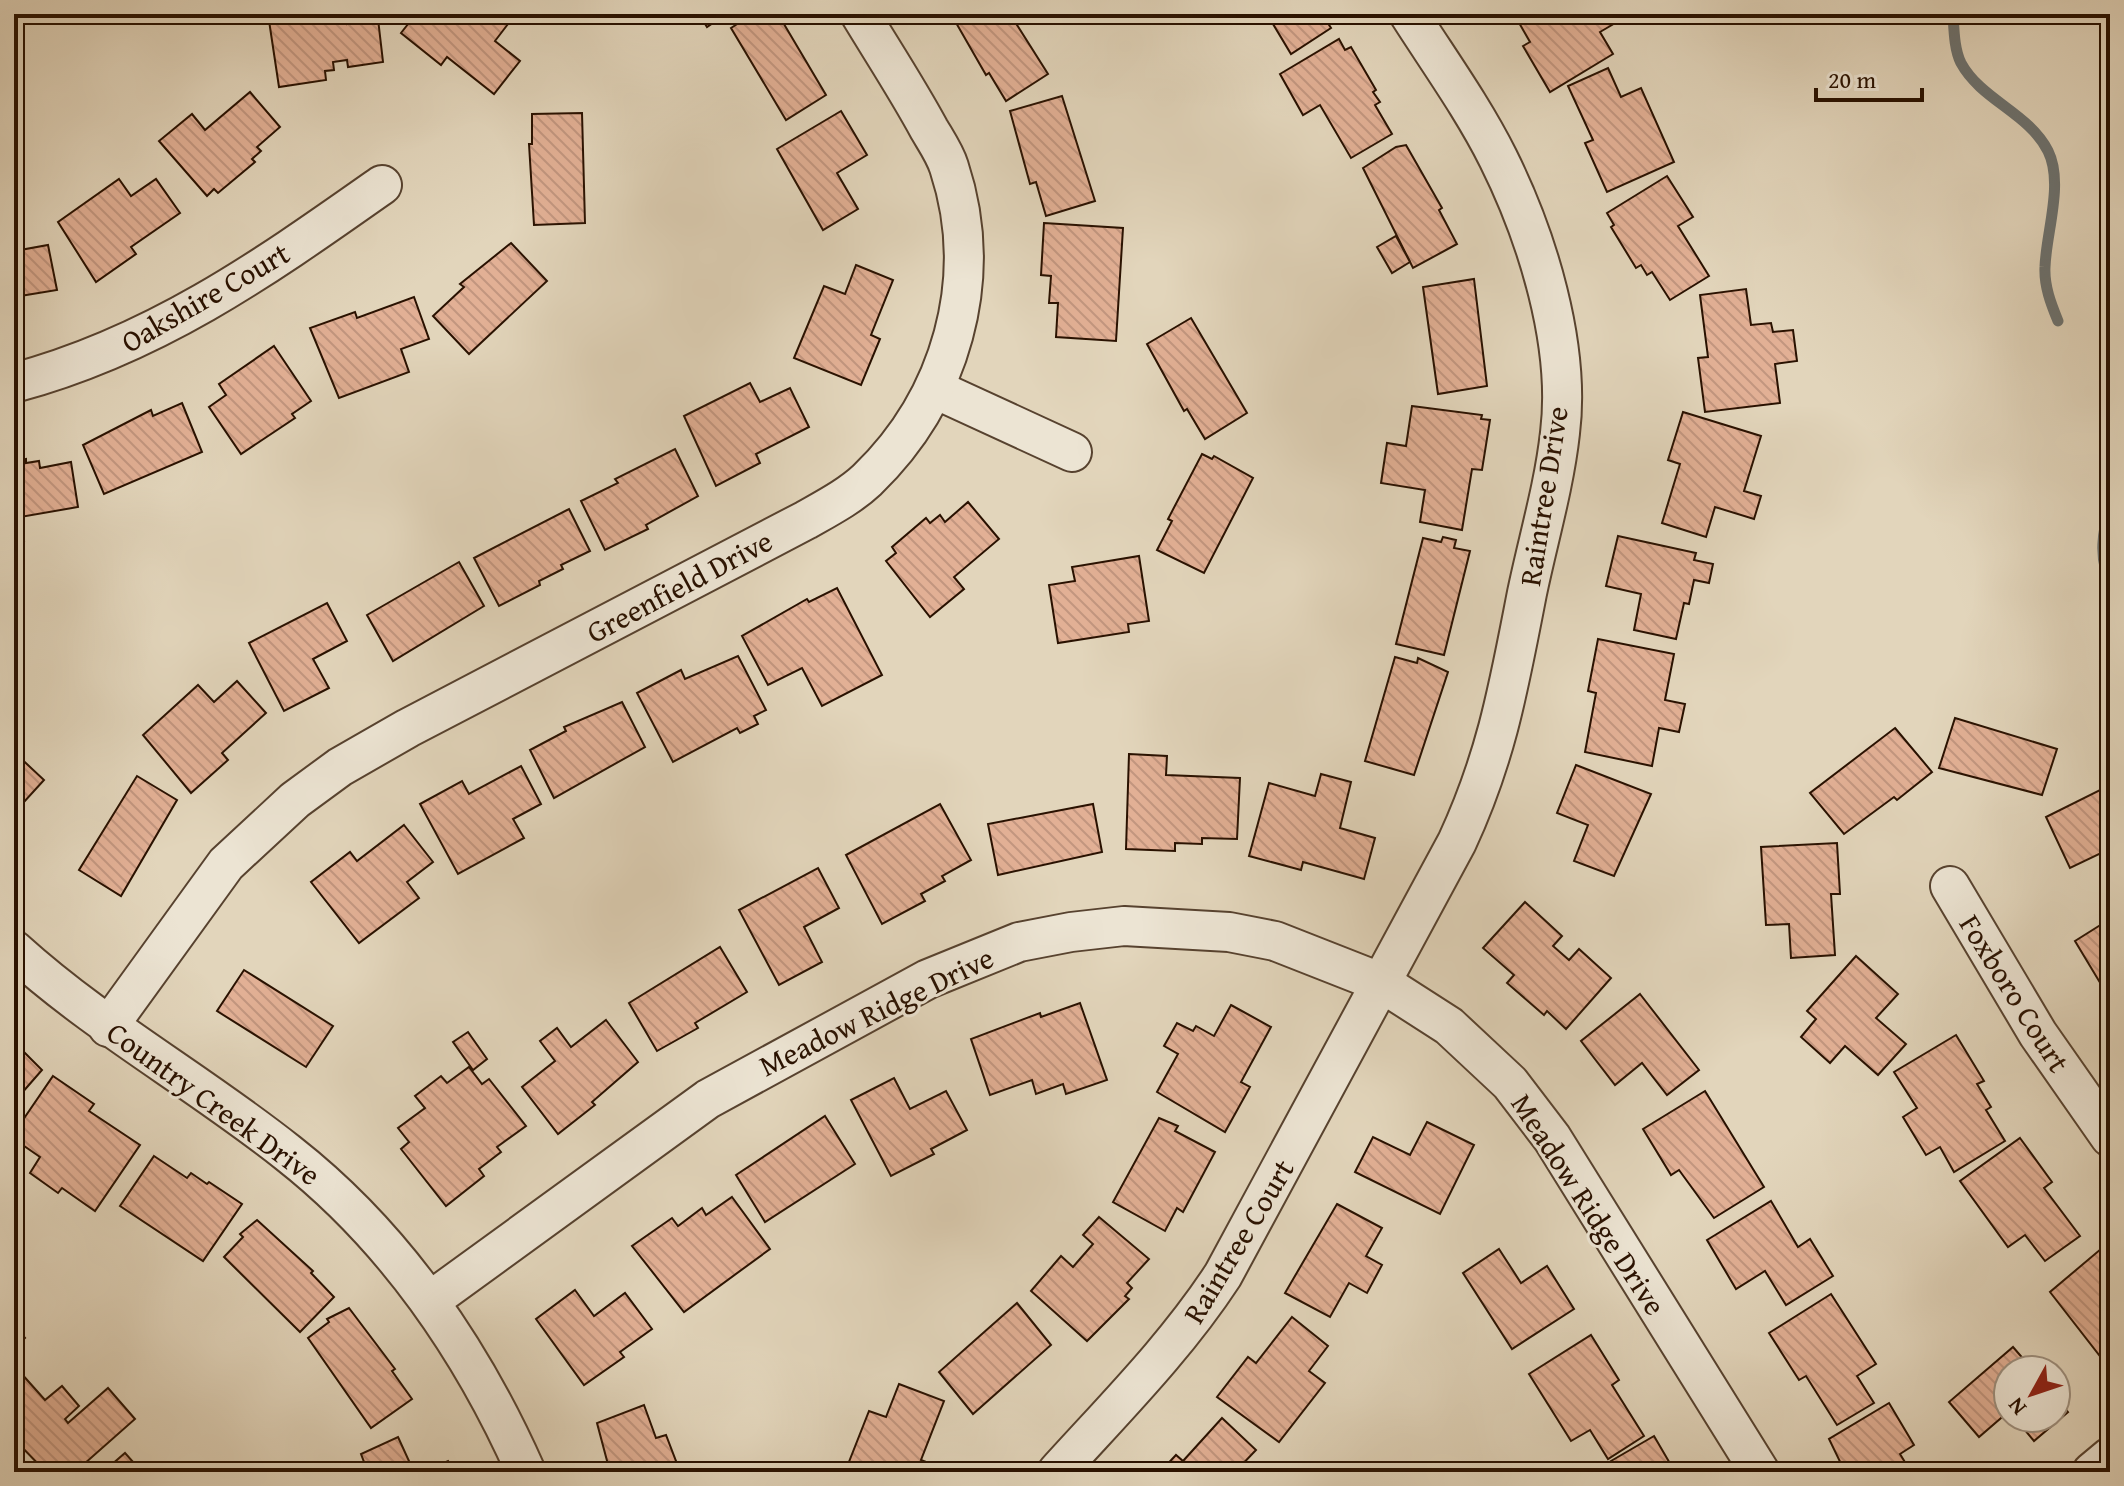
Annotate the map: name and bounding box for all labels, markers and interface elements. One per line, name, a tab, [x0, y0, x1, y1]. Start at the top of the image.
scale bar	[1816, 52, 1922, 102]
text: 20 m	[1828, 62, 1876, 97]
street label: Oakshire Court	[113, 231, 298, 363]
street label: Raintree Drive	[1507, 403, 1579, 589]
street label: Greenfield Drive	[578, 518, 780, 654]
street label: Foxboro Court	[1949, 905, 2081, 1081]
street label: Meadow Ridge Drive	[751, 935, 1001, 1087]
street label: Country Creek Drive	[98, 1010, 330, 1196]
street label: Meadow Ridge Drive	[1501, 1085, 1677, 1323]
street label: Raintree Court	[1172, 1150, 1305, 1332]
north arrow	[1992, 1354, 2072, 1434]
text: N	[2000, 1391, 2034, 1423]

